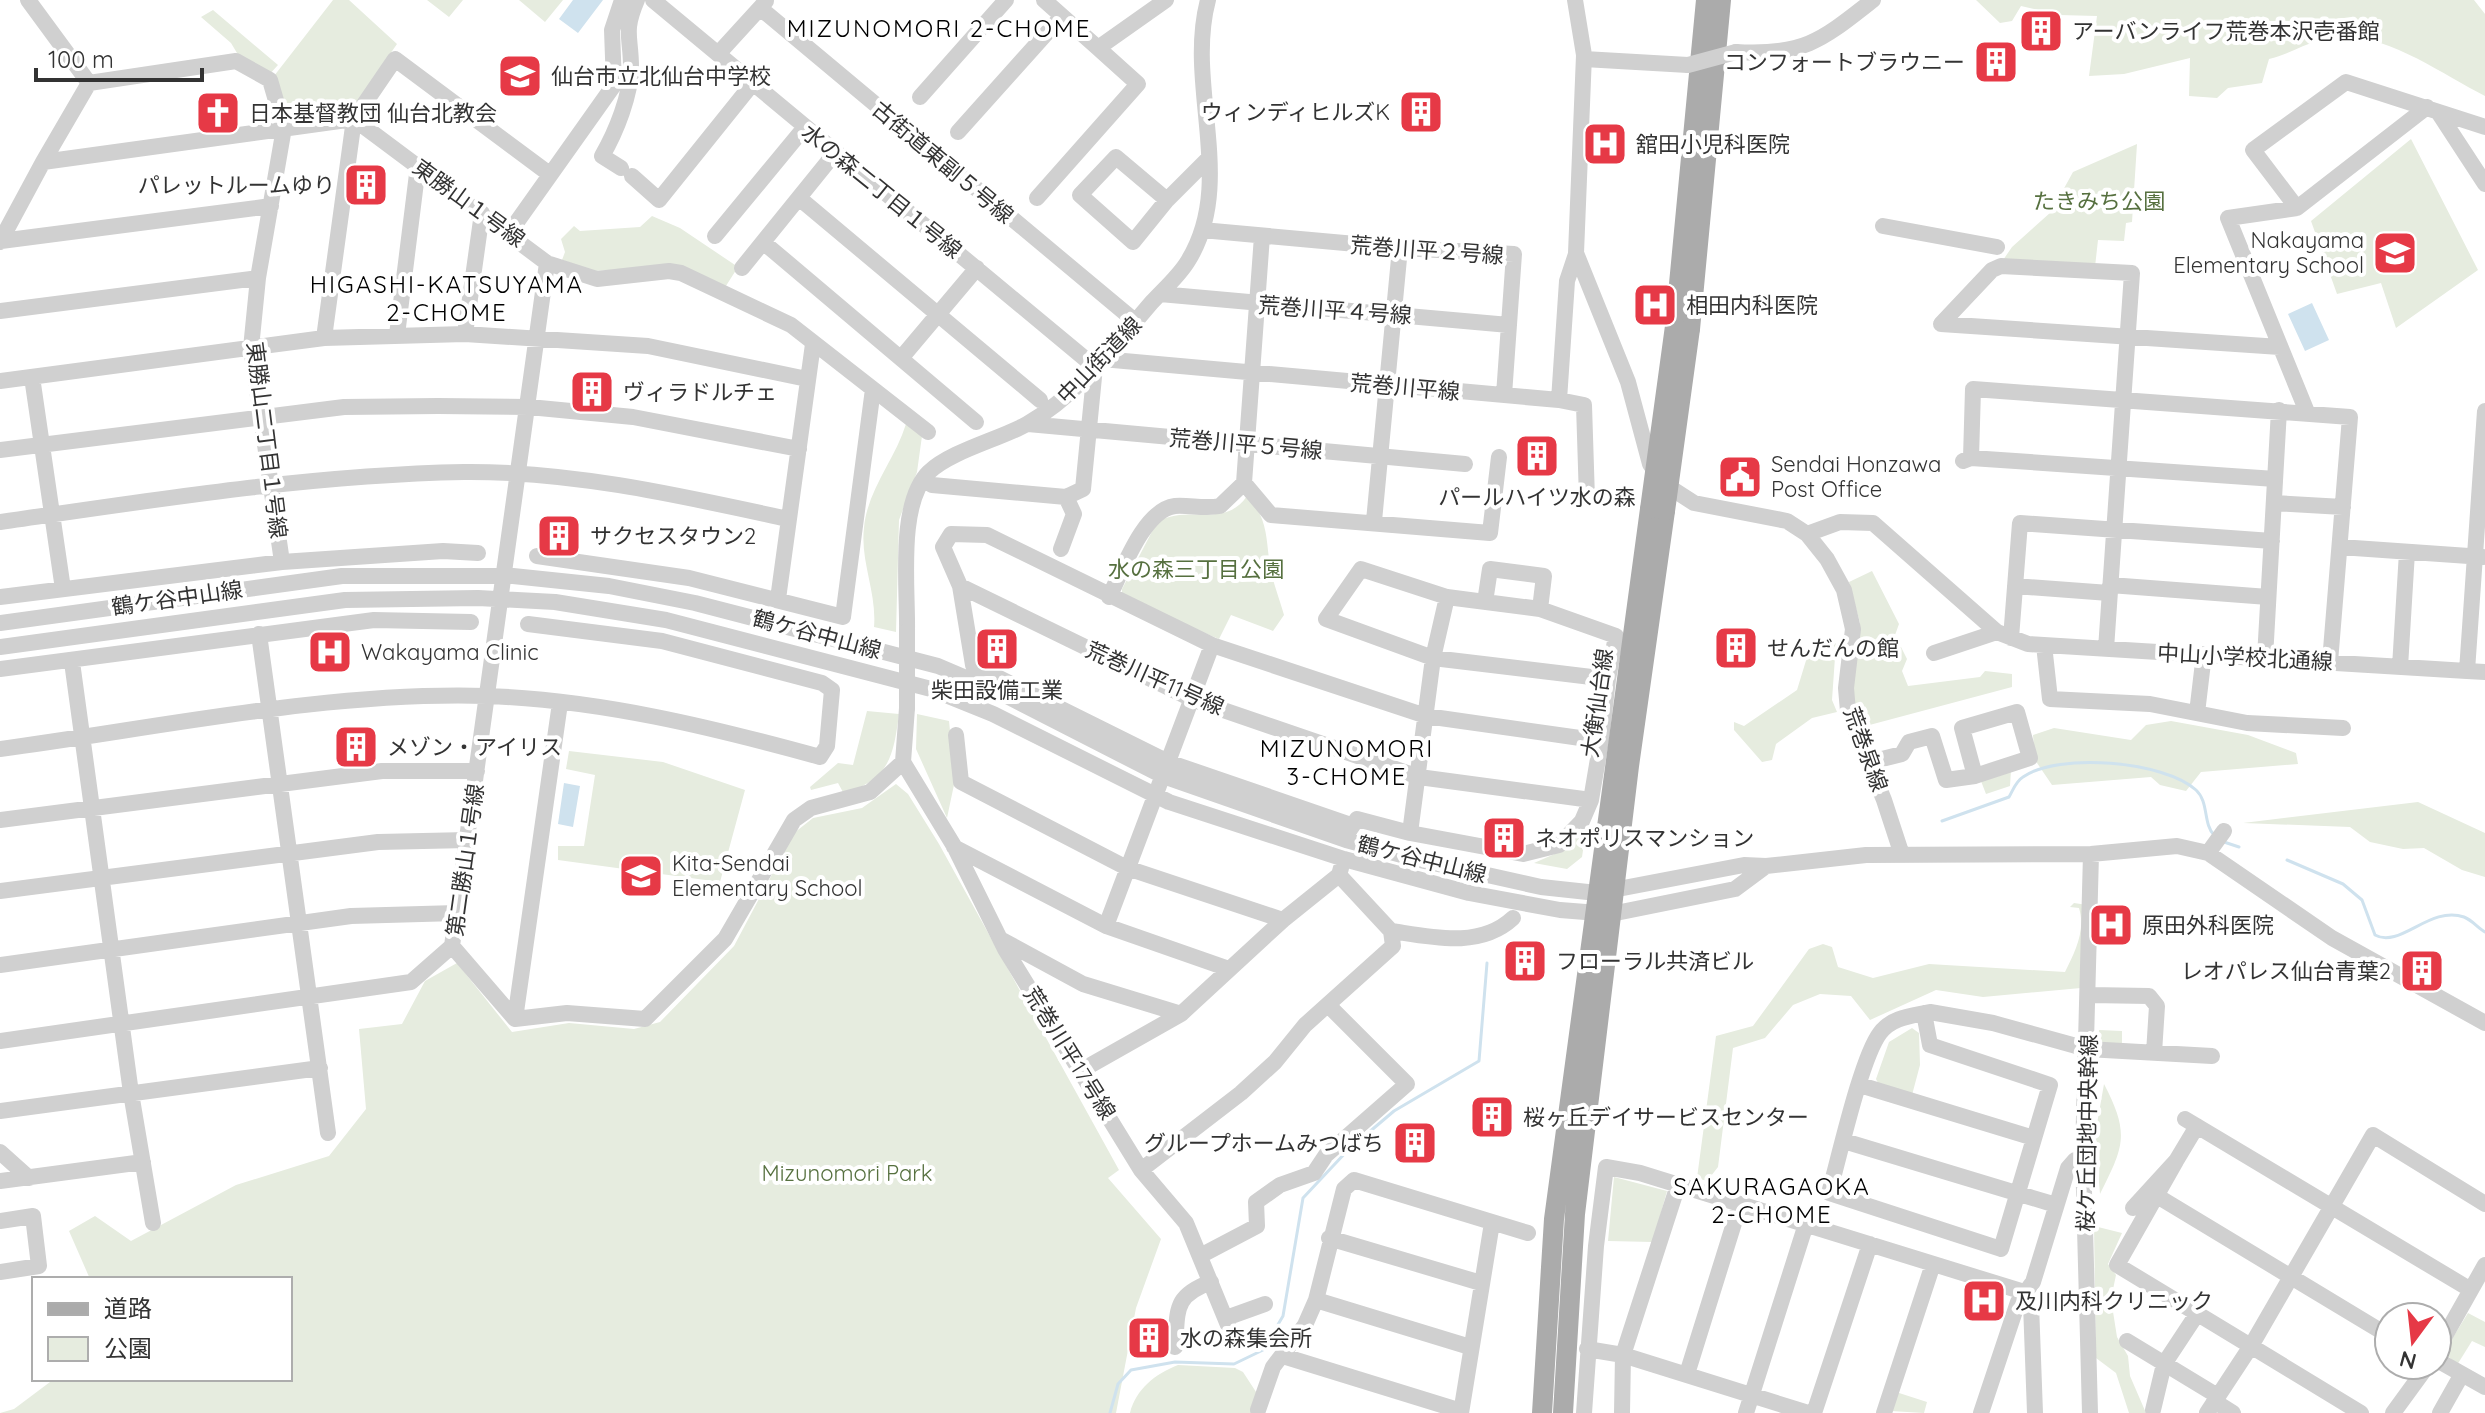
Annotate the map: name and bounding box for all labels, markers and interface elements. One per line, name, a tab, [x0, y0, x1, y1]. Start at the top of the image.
building icon: アーバンライフ荒巻本沢壱番館	[2017, 7, 2065, 55]
district label: MIZUNOMORI 2-CHOME	[787, 13, 1091, 43]
place label: アーバンライフ荒巻本沢壱番館	[2072, 17, 2380, 45]
scale bar	[36, 32, 202, 82]
building icon: コンフォートブラウニー	[1972, 38, 2020, 86]
text: 100 m	[48, 44, 114, 74]
place label: コンフォートブラウニー	[1724, 48, 1965, 76]
school or university icon: 仙台市立北仙台中学校	[496, 52, 544, 100]
place label: 仙台市立北仙台中学校	[551, 62, 771, 90]
building icon: ウィンディヒルズK	[1397, 88, 1445, 136]
church icon: 日本基督教団 仙台北教会	[194, 89, 242, 137]
street label: 古街道東副５号線	[867, 95, 1019, 229]
place label: ウィンディヒルズK	[1201, 98, 1390, 126]
place label: 日本基督教団 仙台北教会	[249, 99, 497, 127]
street label: 水の森二丁目１号線	[796, 118, 968, 264]
hospital icon: 舘田小児科医院	[1581, 120, 1629, 168]
place label: 舘田小児科医院	[1636, 130, 1790, 158]
street label: 東勝山１号線	[407, 153, 531, 253]
building icon: パレットルームゆり	[342, 161, 390, 209]
place label: パレットルームゆり	[138, 171, 335, 199]
park label: たきみち公園	[2033, 187, 2165, 215]
place label: Nakayama Elementary School	[2173, 226, 2364, 279]
school or university icon: Nakayama Elementary School	[2371, 229, 2419, 277]
street label: 荒巻川平２号線	[1349, 231, 1505, 269]
district label: HIGASHI-KATSUYAMA 2-CHOME	[310, 269, 584, 327]
hospital icon: 相田内科医院	[1631, 281, 1679, 329]
street label: 荒巻川平４号線	[1257, 291, 1413, 329]
place label: 相田内科医院	[1686, 291, 1818, 319]
street label: 中山街道線	[1051, 311, 1147, 409]
street label: 東勝山二丁目１号線	[241, 340, 293, 540]
building icon: ヴィラドルチェ	[568, 368, 616, 416]
street label: 荒巻川平線	[1349, 368, 1461, 406]
place label: ヴィラドルチェ	[623, 378, 777, 406]
street label: 荒巻川平５号線	[1168, 423, 1324, 465]
building icon: パールハイツ水の森	[1513, 432, 1561, 480]
place label: Sendai Honzawa Post Office	[1771, 450, 1941, 503]
public building icon: Sendai Honzawa Post Office	[1716, 453, 1764, 501]
place label: パールハイツ水の森	[1438, 483, 1636, 511]
building icon: サクセスタウン2	[535, 512, 583, 560]
place label: サクセスタウン2	[590, 522, 756, 550]
park label: 水の森三丁目公園	[1108, 555, 1284, 583]
street label: 鶴ケ谷中山線	[110, 575, 244, 621]
street label: 鶴ケ谷中山線	[750, 603, 884, 665]
building icon: せんだんの館	[1712, 624, 1760, 672]
building icon: 柴田設備工業	[973, 625, 1021, 673]
hospital icon: Wakayama Clinic	[306, 628, 354, 676]
place label: せんだんの館	[1767, 634, 1899, 662]
street label: 荒巻川平11号線	[1082, 635, 1228, 721]
place label: Wakayama Clinic	[361, 638, 539, 666]
street label: 中山小学校北通線	[2156, 638, 2334, 676]
street label: 大衡仙台線	[1575, 647, 1619, 759]
place label: 柴田設備工業	[931, 676, 1063, 704]
street label: 荒巻泉線	[1838, 703, 1894, 795]
building icon: メゾン・アイリス	[332, 723, 380, 771]
place label: メゾン・アイリス	[387, 733, 562, 761]
district label: MIZUNOMORI 3-CHOME	[1260, 733, 1434, 791]
street label: 第二勝山１号線	[440, 782, 490, 938]
building icon: ネオポリスマンション	[1480, 814, 1528, 862]
place label: ネオポリスマンション	[1535, 824, 1754, 852]
street label: 鶴ケ谷中山線	[1355, 829, 1489, 889]
place label: Kita-Sendai Elementary School	[672, 849, 863, 902]
school or university icon: Kita-Sendai Elementary School	[617, 852, 665, 900]
hospital icon: 原田外科医院	[2087, 901, 2135, 949]
place label: 原田外科医院	[2142, 911, 2274, 939]
building icon: フローラル共済ビル	[1501, 937, 1549, 985]
place label: フローラル共済ビル	[1556, 947, 1754, 975]
building icon: レオパレス仙台青葉2	[2398, 947, 2446, 995]
place label: レオパレス仙台青葉2	[2181, 957, 2391, 985]
street label: 荒巻川平17号線	[1018, 981, 1122, 1125]
street label: 桜ケ丘団地中央幹線	[2071, 1034, 2103, 1232]
building icon: 桜ヶ丘デイサービスセンター	[1468, 1093, 1516, 1141]
place label: 桜ヶ丘デイサービスセンター	[1523, 1103, 1809, 1131]
building icon: グループホームみつばち	[1391, 1119, 1439, 1167]
place label: グループホームみつばち	[1144, 1129, 1384, 1157]
park label: Mizunomori Park	[761, 1159, 933, 1187]
district label: SAKURAGAOKA 2-CHOME	[1673, 1171, 1871, 1229]
legend	[32, 1277, 292, 1381]
hospital icon: 及川内科クリニック	[1960, 1277, 2008, 1325]
place label: 及川内科クリニック	[2015, 1287, 2213, 1315]
text: 道路	[104, 1293, 152, 1323]
north arrow	[2373, 1301, 2453, 1381]
building icon: 水の森集会所	[1125, 1314, 1173, 1362]
place label: 水の森集会所	[1180, 1324, 1312, 1352]
text: 公園	[104, 1333, 152, 1363]
text: N	[2396, 1345, 2419, 1376]

